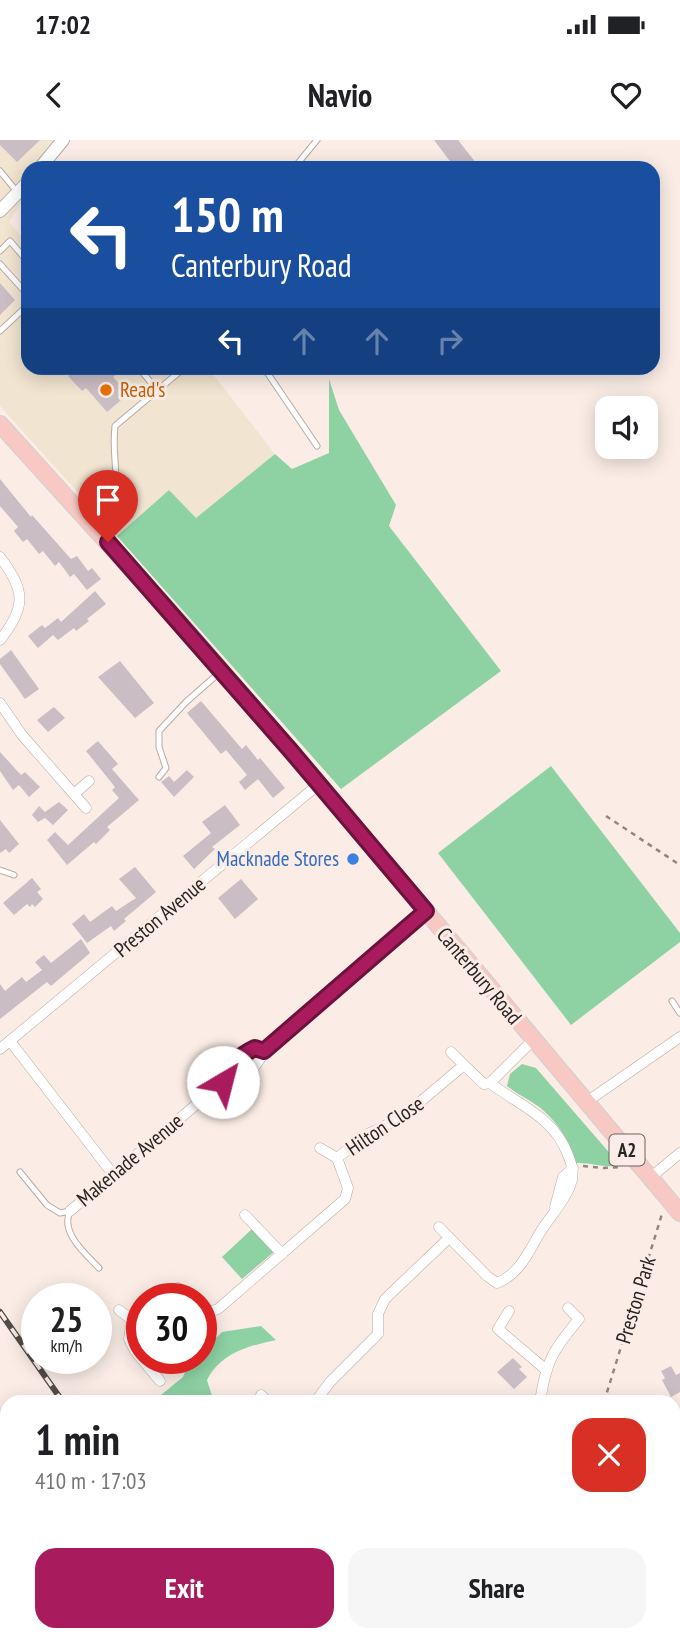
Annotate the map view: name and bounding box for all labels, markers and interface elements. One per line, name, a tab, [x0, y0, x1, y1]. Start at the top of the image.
text: 17:02	[35, 8, 91, 41]
text: Navio	[308, 74, 372, 116]
icon: back	[35, 76, 73, 114]
icon: heart	[607, 76, 645, 114]
text: 150 m	[171, 182, 284, 246]
icon: left	[56, 189, 147, 280]
text: Canterbury Road	[171, 244, 352, 286]
icon: left	[212, 322, 250, 360]
icon: ahead	[285, 322, 323, 360]
icon: ahead	[358, 322, 396, 360]
icon: right	[431, 322, 469, 360]
place label: Read's	[120, 376, 165, 403]
marker: Read's	[98, 382, 114, 398]
map controls	[595, 396, 658, 459]
button: sound	[595, 396, 658, 459]
pin	[78, 470, 138, 542]
icon: arrive	[89, 481, 127, 519]
place label: Macknade Stores	[217, 845, 339, 872]
marker: Macknade Stores	[345, 851, 361, 867]
street label: Preston Avenue	[108, 870, 211, 963]
street label: Canterbury Road	[431, 922, 528, 1030]
position arrow	[186, 1045, 260, 1119]
street label: Hilton Close	[341, 1090, 429, 1161]
street label: Makenade Avenue	[71, 1107, 188, 1212]
road number: A2	[610, 1134, 644, 1166]
street label: Preston Park	[609, 1253, 662, 1347]
speed limit sign: 30	[126, 1283, 217, 1374]
text: 25	[50, 1296, 83, 1342]
text: km/h	[51, 1334, 82, 1357]
text: 1 min	[35, 1412, 120, 1467]
button: close	[572, 1418, 646, 1492]
text: 410 m · 17:03	[35, 1466, 147, 1495]
button: Exit	[35, 1548, 334, 1628]
button: Share	[348, 1548, 646, 1628]

